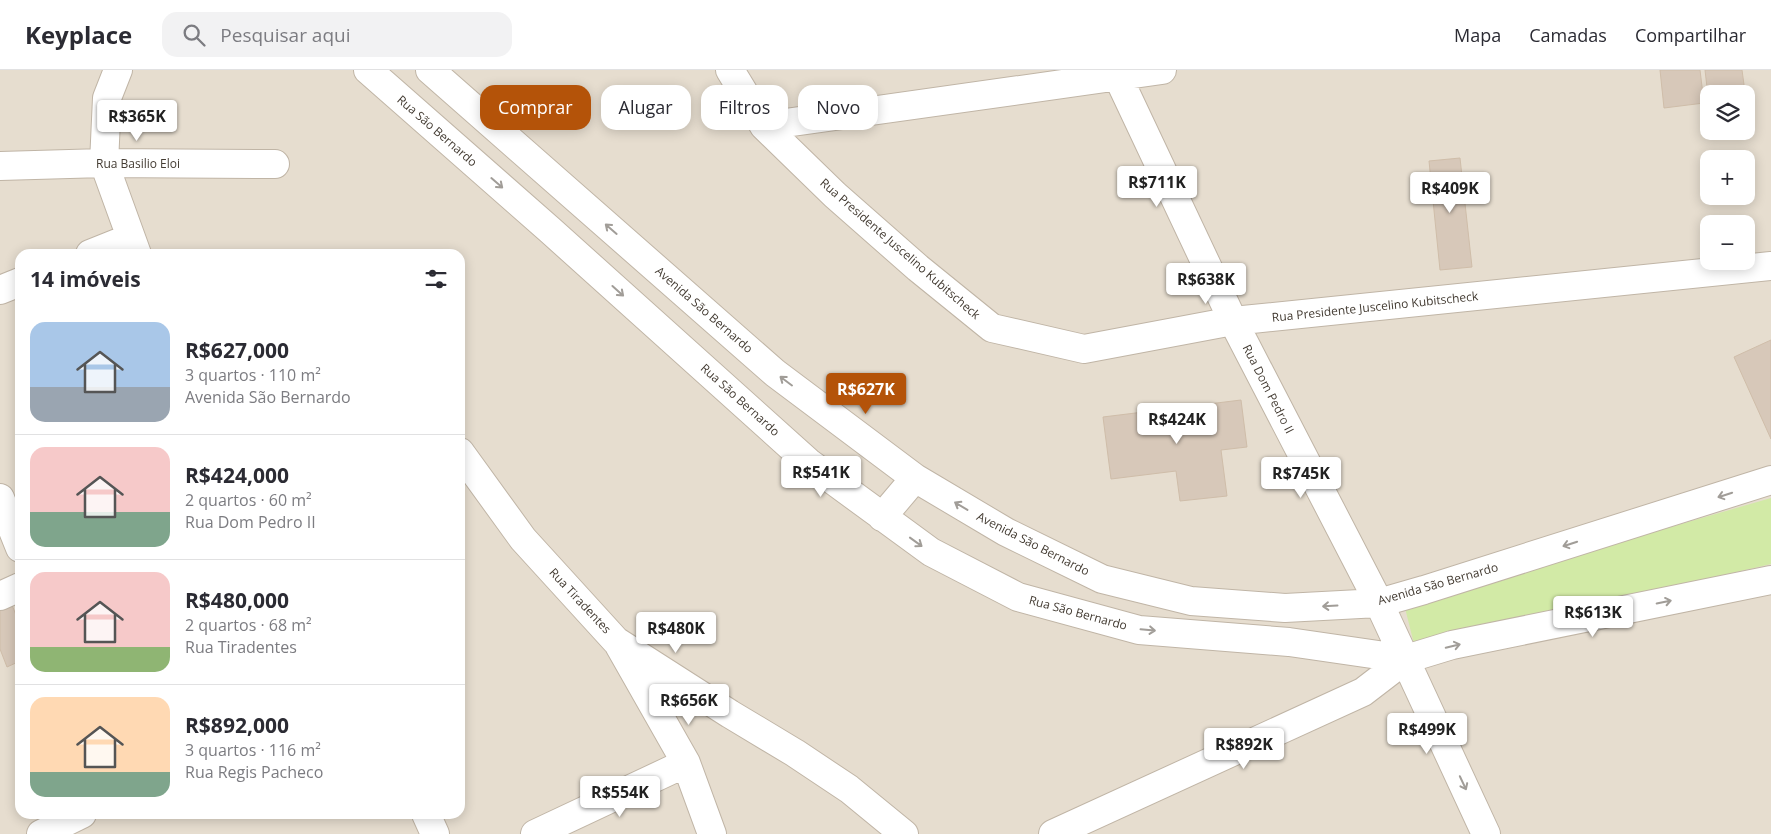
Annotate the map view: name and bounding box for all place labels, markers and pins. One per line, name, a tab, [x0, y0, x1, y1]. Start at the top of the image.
pin: R$365K	[96, 100, 178, 142]
pin: R$711K	[1116, 166, 1198, 208]
pin: R$409K	[1409, 172, 1491, 214]
pin: R$638K	[1165, 262, 1247, 305]
pin: R$627K	[825, 372, 907, 415]
pin: R$424K	[1136, 402, 1218, 445]
pin: R$541K	[780, 456, 862, 498]
pin: R$745K	[1260, 456, 1342, 499]
pin: R$613K	[1552, 596, 1634, 638]
pin: R$480K	[635, 612, 717, 654]
pin: R$656K	[648, 684, 730, 726]
pin: R$499K	[1386, 712, 1468, 755]
pin: R$892K	[1203, 728, 1285, 770]
pin: R$554K	[579, 776, 661, 818]

